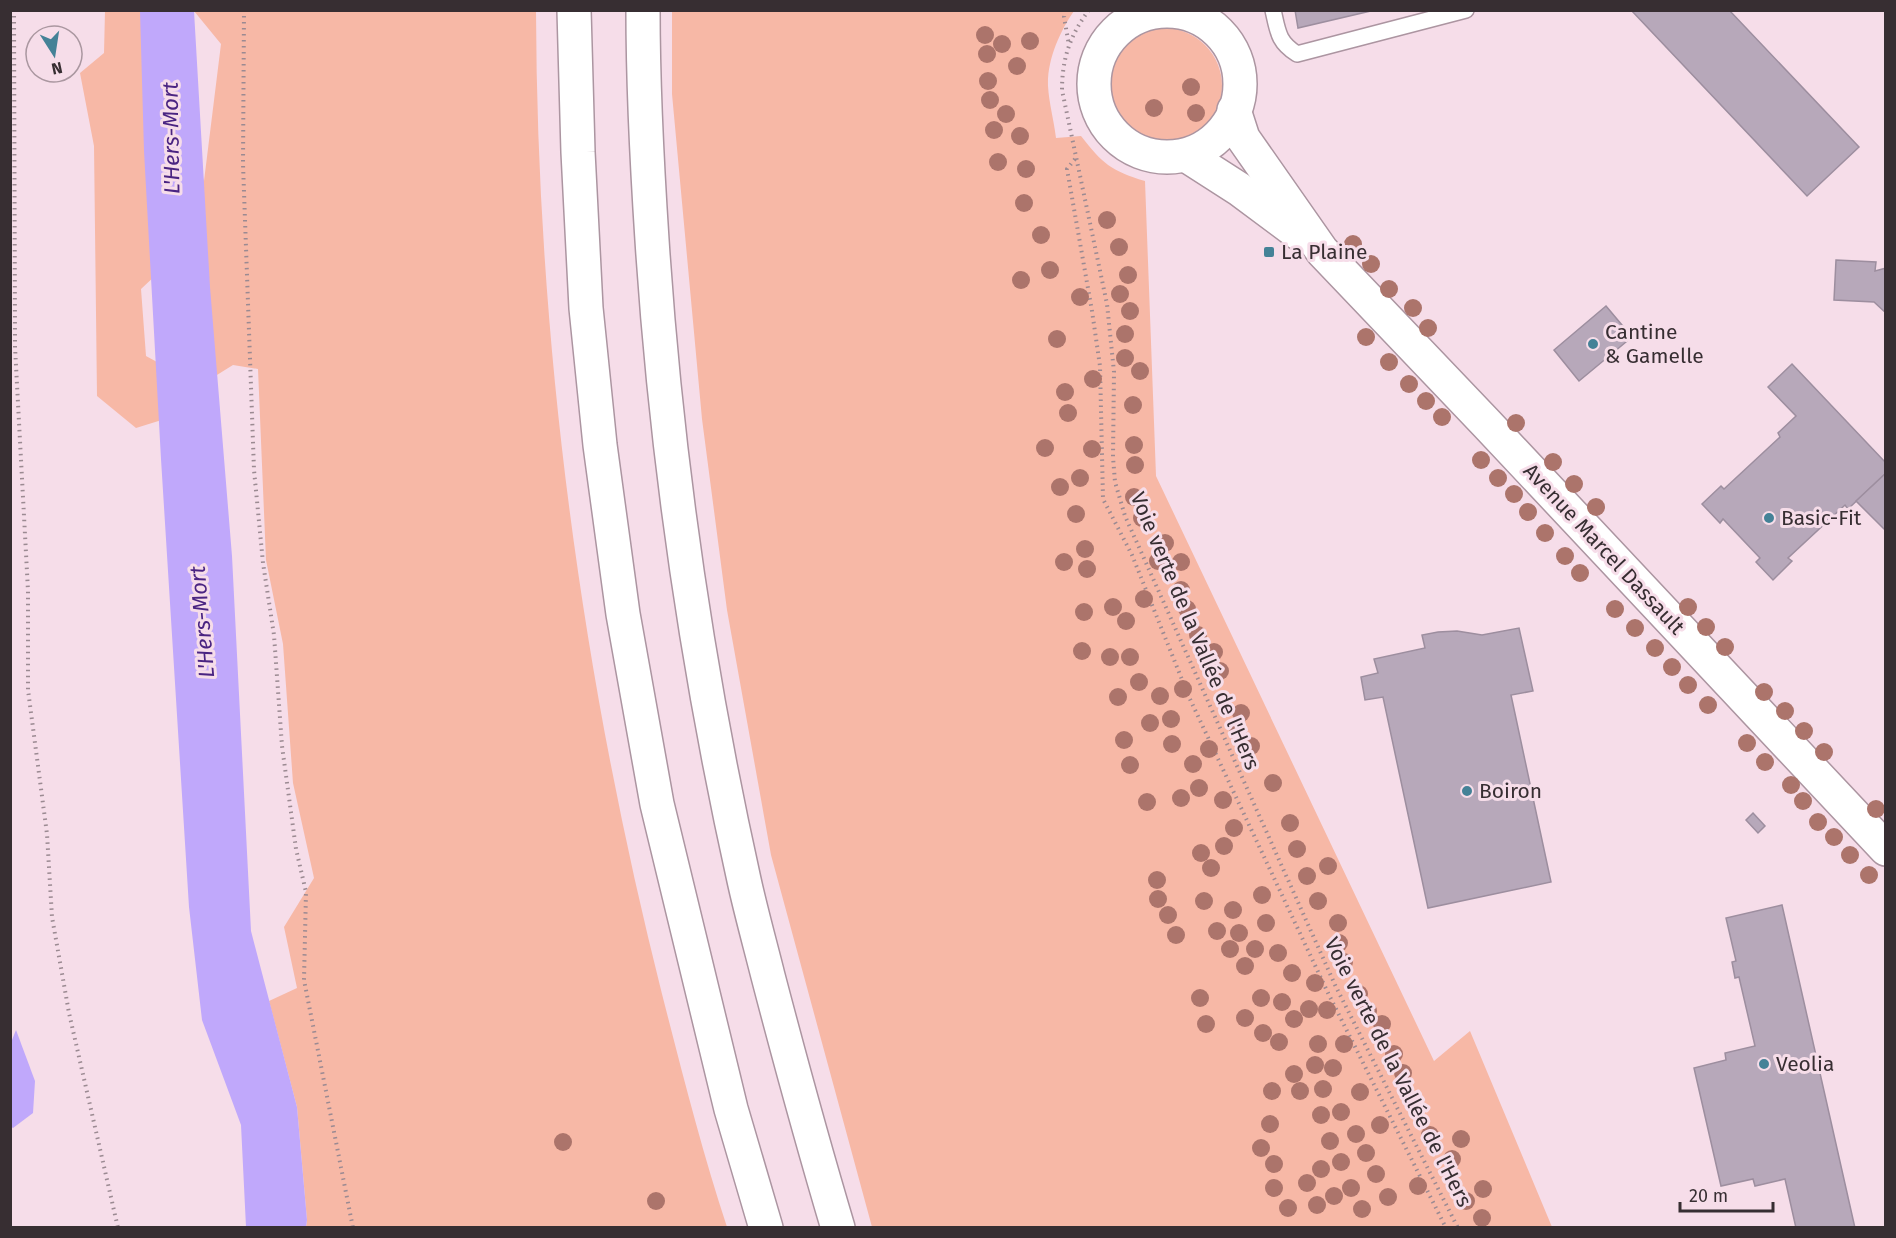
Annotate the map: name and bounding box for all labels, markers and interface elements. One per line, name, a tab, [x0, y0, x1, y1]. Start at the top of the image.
north arrow	[24, 24, 84, 84]
text: N	[50, 58, 64, 79]
water label: L'Hers-Mort	[157, 82, 185, 194]
place label: La Plaine	[1281, 239, 1367, 265]
marker: La Plaine	[1262, 245, 1276, 259]
place label: Cantine & Gamelle	[1605, 319, 1704, 369]
marker: Cantine & Gamelle	[1586, 337, 1600, 351]
street label: Avenue Marcel Dassault	[1518, 458, 1690, 640]
street label: Voie verte de la Vallée de l'Hers	[1125, 488, 1265, 774]
place label: Basic-Fit	[1781, 505, 1862, 531]
marker: Basic-Fit	[1762, 511, 1776, 525]
water label: L'Hers-Mort	[184, 565, 220, 679]
place label: Boiron	[1479, 778, 1542, 804]
marker: Boiron	[1460, 784, 1474, 798]
street label: Voie verte de la Vallée de l'Hers	[1319, 933, 1478, 1211]
place label: Veolia	[1776, 1051, 1834, 1077]
marker: Veolia	[1757, 1057, 1771, 1071]
scale bar	[1680, 1175, 1773, 1213]
text: 20 m	[1689, 1185, 1728, 1207]

